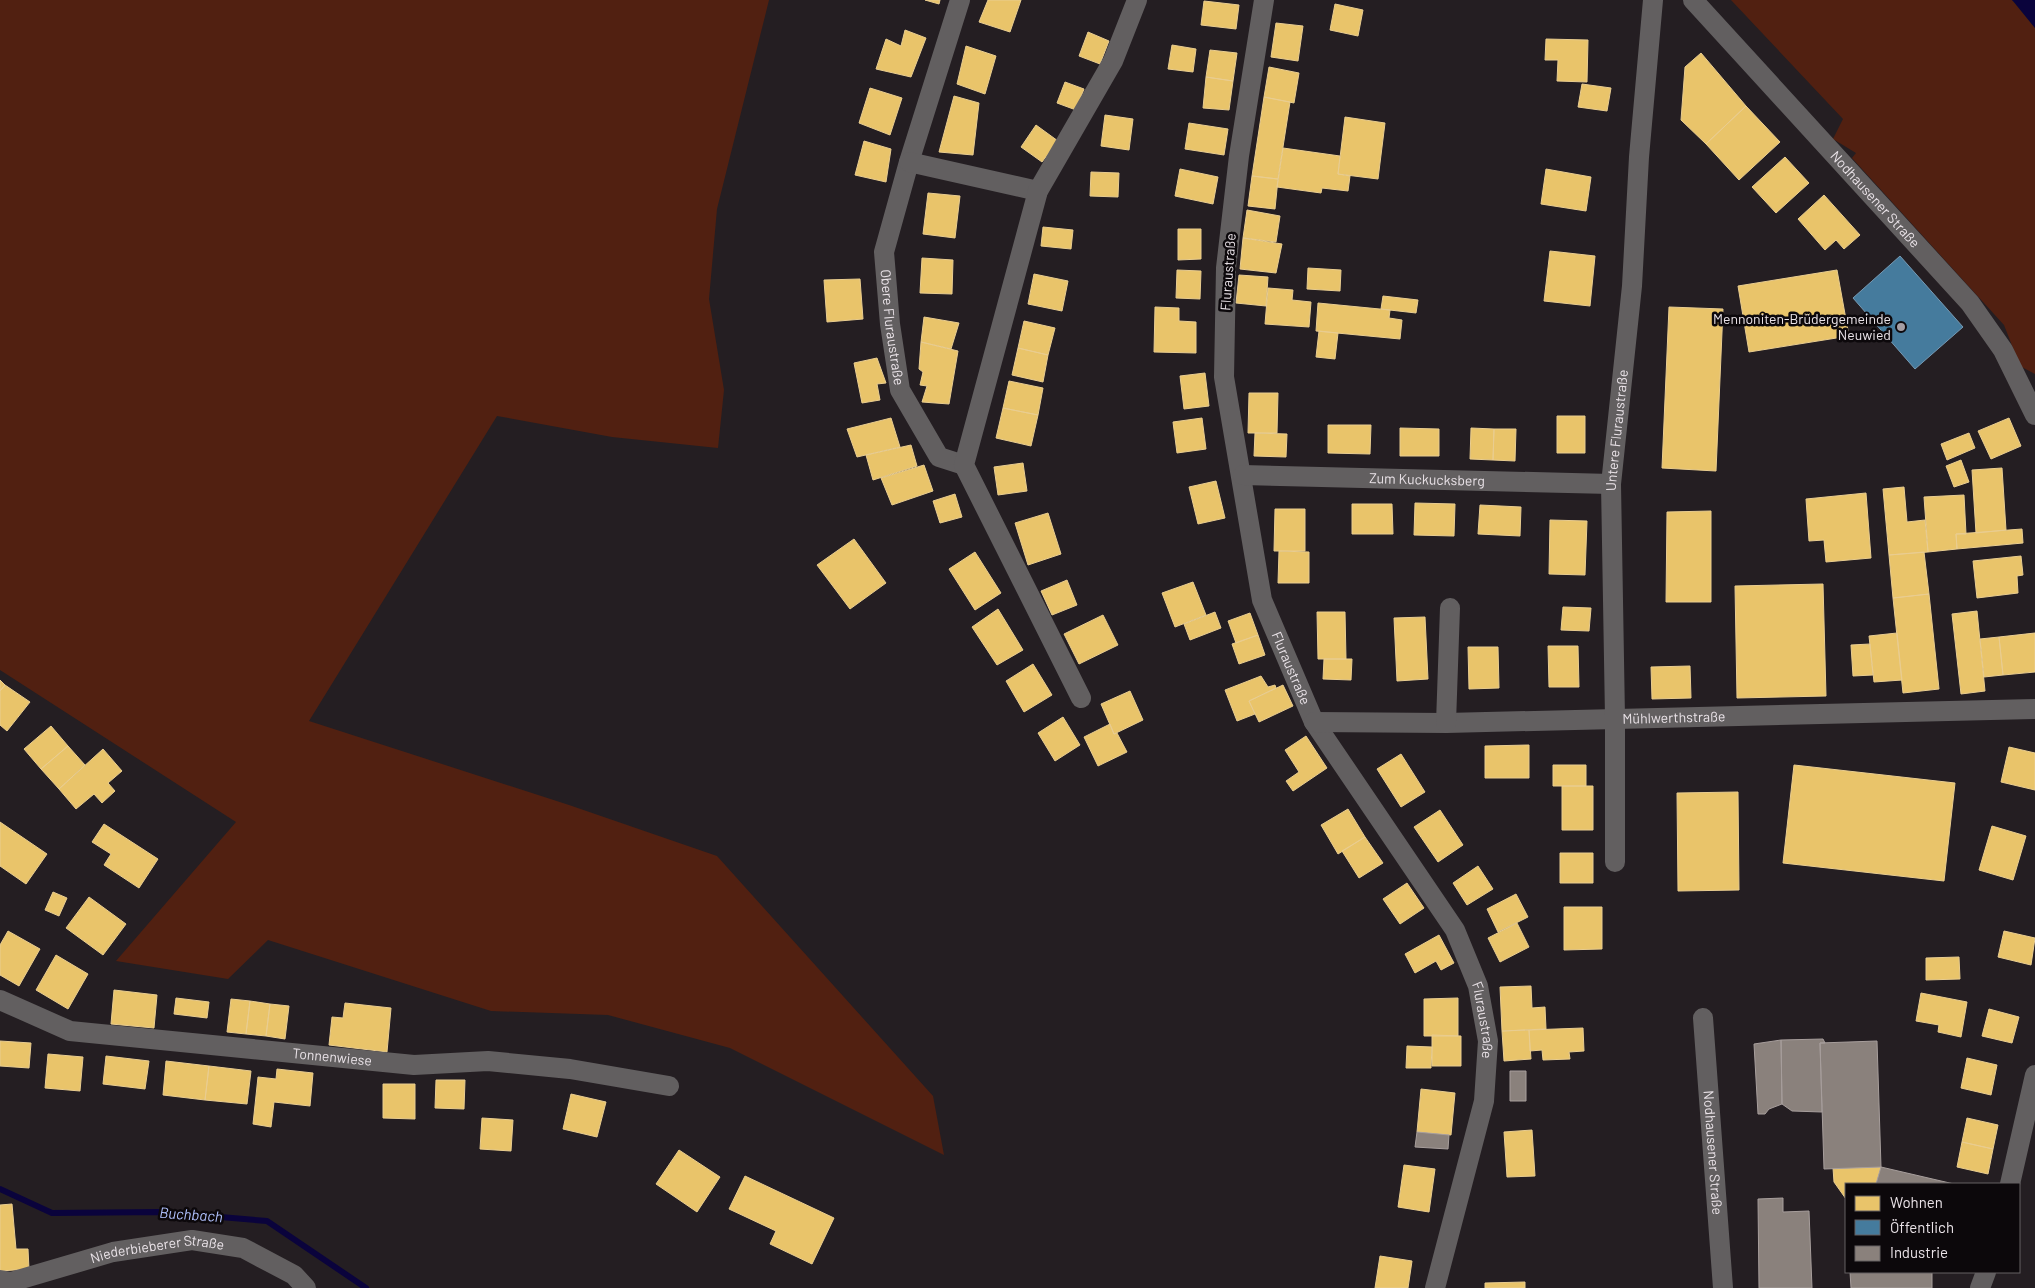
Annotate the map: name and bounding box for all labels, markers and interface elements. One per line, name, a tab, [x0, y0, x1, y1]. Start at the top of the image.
street label: Nodhausener Straße	[1827, 147, 1924, 251]
street label: Fluraustraße	[1216, 233, 1239, 311]
street label: Obere Fluraustraße	[877, 269, 908, 386]
place label: Mennoniten-Brüdergemeinde Neuwied	[1713, 310, 1891, 343]
marker: Mennoniten-Brüdergemeinde Neuwied	[1895, 321, 1907, 333]
street label: Untere Fluraustraße	[1602, 369, 1631, 491]
street label: Zum Kuckucksberg	[1369, 469, 1485, 489]
street label: Fluraustraße	[1268, 629, 1315, 707]
street label: Mühlwerthstraße	[1622, 707, 1726, 727]
street label: Fluraustraße	[1469, 979, 1497, 1059]
street label: Tonnenwiese	[292, 1044, 373, 1069]
street label: Nodhausener Straße	[1700, 1090, 1727, 1215]
legend	[1845, 1183, 2020, 1273]
text: Wohnen	[1890, 1193, 1943, 1211]
water label: Buchbach	[159, 1203, 223, 1225]
text: Öffentlich	[1890, 1218, 1954, 1236]
street label: Niederbieberer Straße	[88, 1231, 225, 1266]
text: Industrie	[1890, 1243, 1948, 1261]

